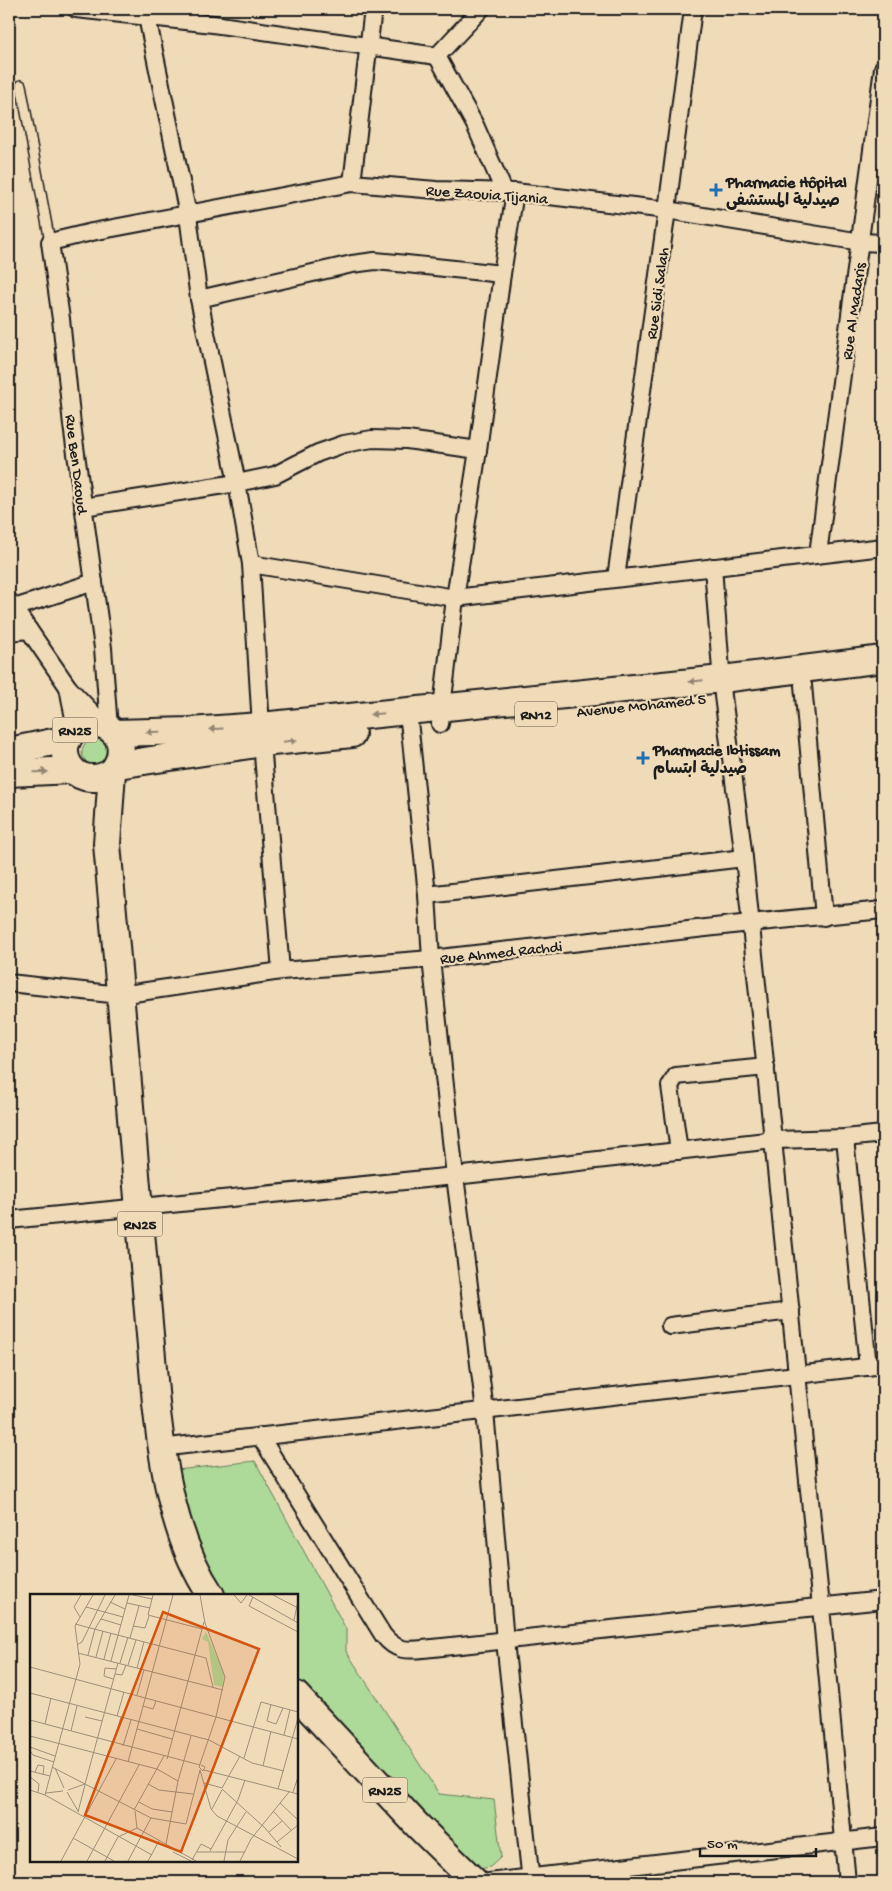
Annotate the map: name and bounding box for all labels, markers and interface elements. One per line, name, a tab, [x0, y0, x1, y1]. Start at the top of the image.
place label: Pharmacie Hôpital صيدلية المستشفى	[725, 175, 847, 212]
street label: Rue Zaouia Tijania	[425, 183, 550, 210]
marker: Pharmacie Hôpital صيدلية المستشفى	[710, 184, 722, 196]
street label: Rue Sidi Salah	[644, 246, 675, 341]
street label: Rue Al Madaris	[839, 261, 872, 361]
street label: Rue Ben Daoud	[59, 414, 90, 517]
one-way arrow	[688, 677, 704, 685]
street label: Avenue Mohamed 5	[576, 691, 707, 724]
road number: RN12	[515, 702, 557, 726]
one-way arrow	[369, 710, 385, 718]
road number: RN25	[52, 718, 98, 742]
one-way arrow	[207, 725, 223, 733]
one-way arrow	[144, 728, 160, 736]
one-way arrow	[282, 736, 298, 744]
place label: Pharmacie Ibtissam صيدلية ابتسام	[652, 743, 781, 780]
marker: Pharmacie Ibtissam صيدلية ابتسام	[637, 752, 649, 764]
one-way arrow	[33, 767, 49, 775]
street label: Rue Ahmed Rachdi	[439, 939, 563, 970]
road number: RN25	[118, 1212, 162, 1236]
inset map	[30, 1594, 298, 1861]
road number: RN25	[362, 1778, 408, 1802]
scale bar	[700, 1826, 816, 1858]
text: 50 m	[707, 1836, 738, 1854]

